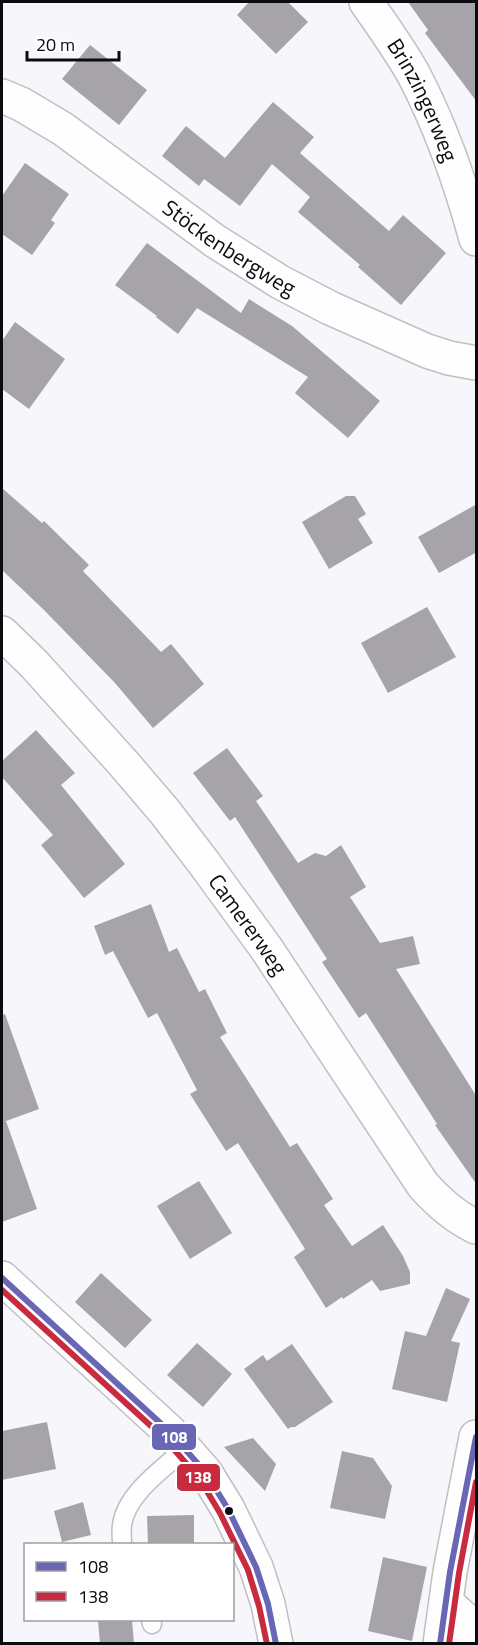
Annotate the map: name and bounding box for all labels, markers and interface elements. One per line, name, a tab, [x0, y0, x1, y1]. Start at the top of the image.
scale bar	[27, 24, 118, 62]
text: 20 m	[36, 31, 75, 58]
street label: Brinzingerweg	[379, 31, 467, 167]
street label: Stöckenbergweg	[155, 191, 302, 305]
street label: Camererweg	[200, 866, 296, 982]
line badge: 108	[151, 1423, 197, 1451]
text: 108	[161, 1425, 187, 1449]
line badge: 138	[176, 1463, 221, 1492]
text: 138	[185, 1465, 211, 1489]
unlabelled marker	[223, 1505, 235, 1517]
legend	[24, 1543, 234, 1621]
text: 108	[78, 1553, 108, 1580]
text: 138	[78, 1583, 108, 1610]

